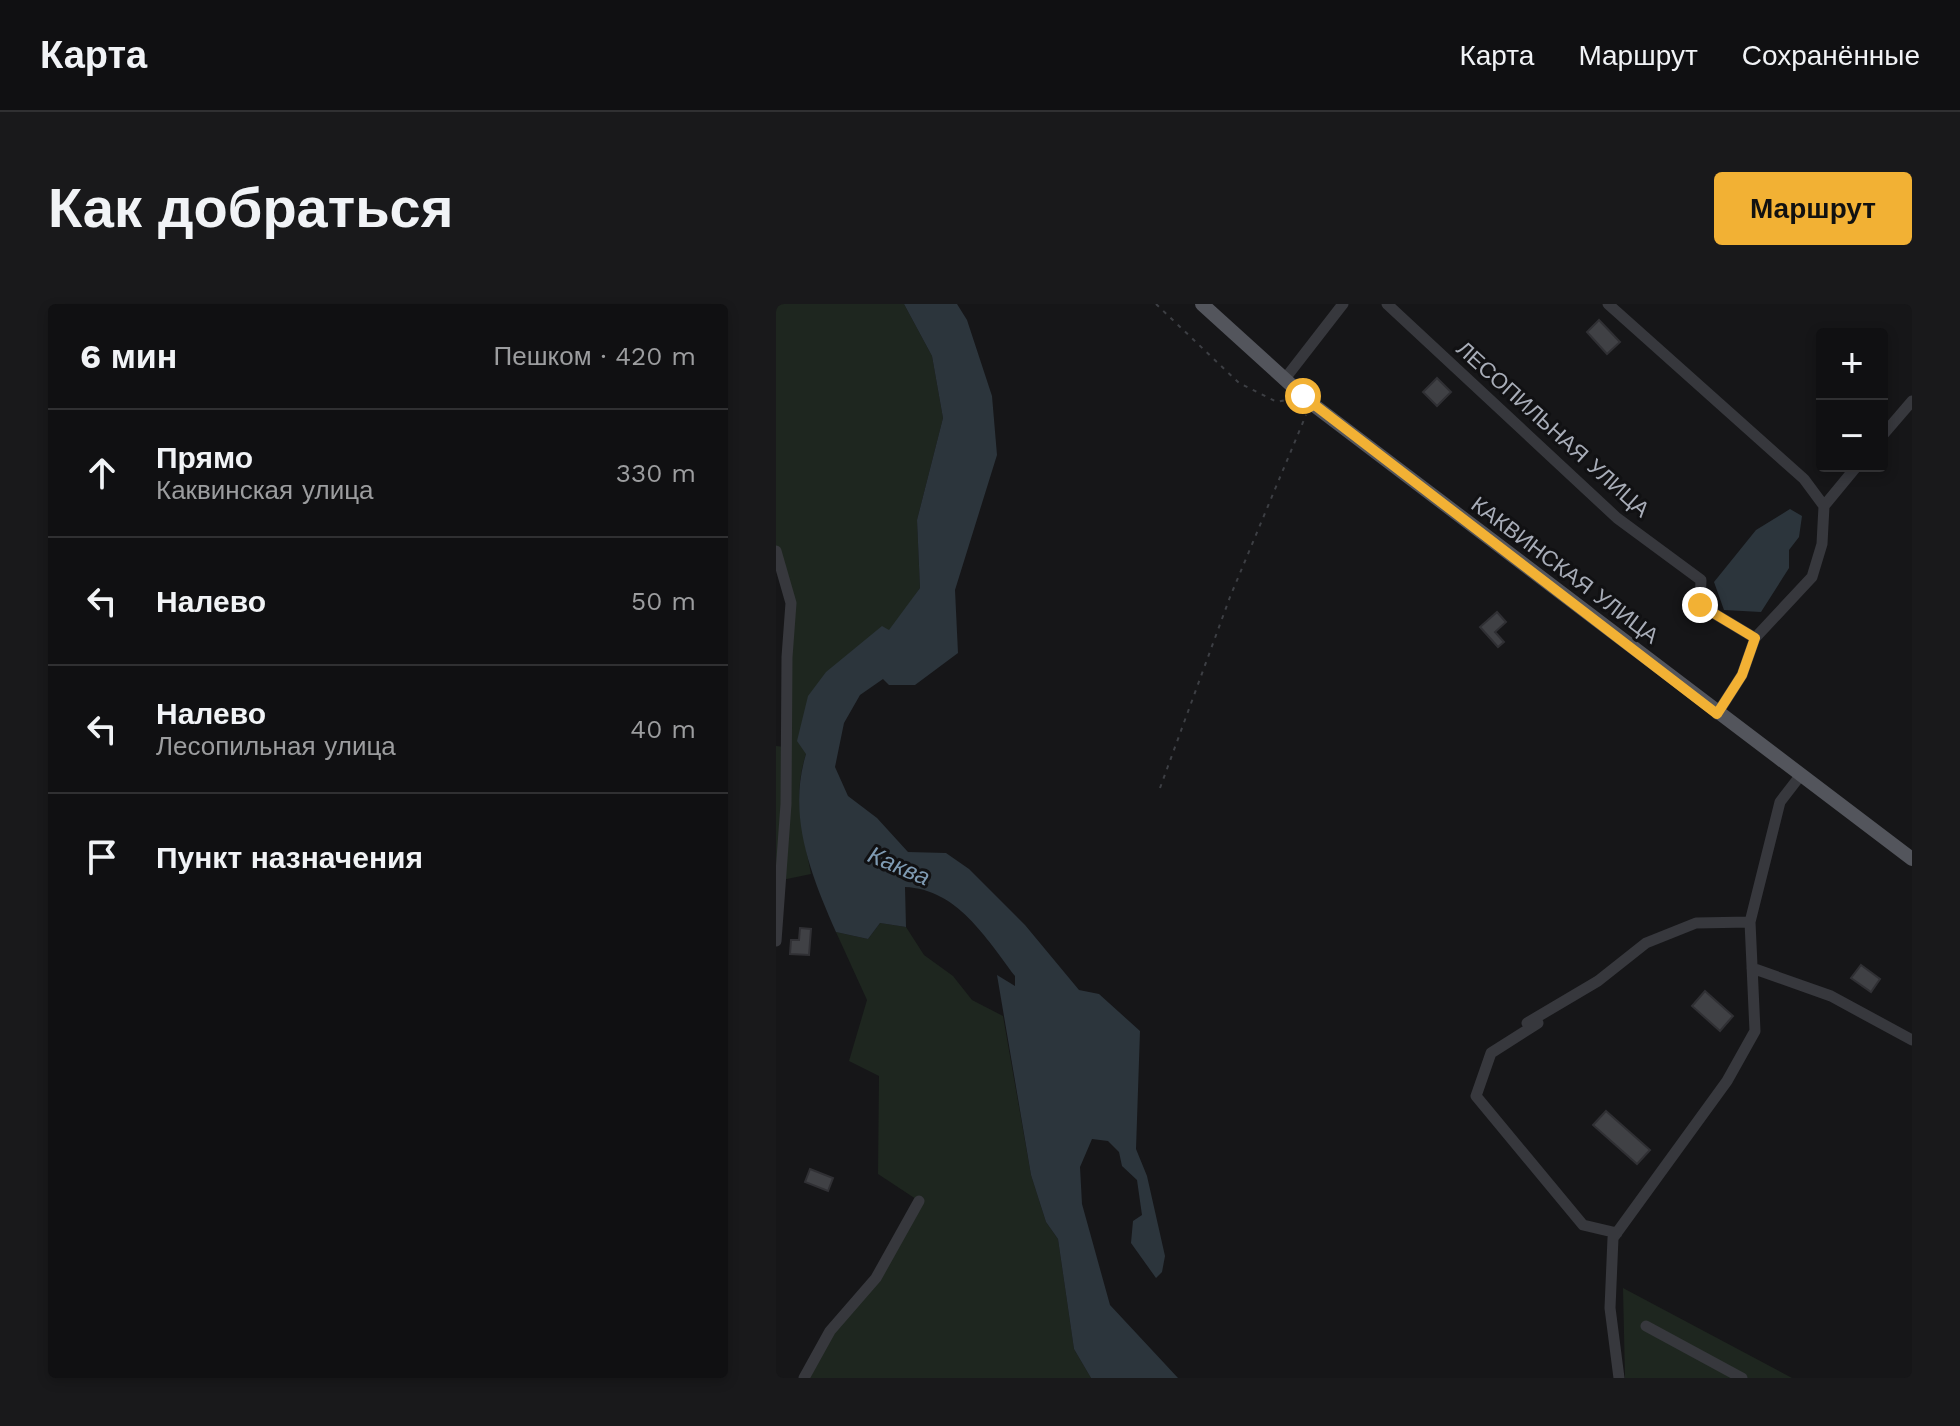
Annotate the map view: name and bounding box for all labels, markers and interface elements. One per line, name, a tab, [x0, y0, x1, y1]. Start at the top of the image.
text: Карта	[40, 33, 147, 77]
text: Карта	[1459, 39, 1534, 72]
text: Маршрут	[1578, 39, 1698, 72]
text: Сохранённые	[1742, 39, 1920, 72]
button: Маршрут	[1714, 172, 1912, 245]
text: Как добраться	[48, 175, 453, 241]
map controls	[1816, 328, 1888, 472]
button: +	[1816, 328, 1888, 400]
text: 6 мин	[80, 336, 177, 376]
street label: ЛЕСОПИЛЬНАЯ УЛИЦА	[1452, 336, 1655, 522]
text: Пешком · 420 m	[494, 341, 696, 371]
route start	[1285, 378, 1321, 414]
button: −	[1816, 400, 1888, 472]
text: Прямо	[156, 440, 253, 475]
icon: ahead	[80, 451, 124, 495]
text: 330 m	[616, 458, 696, 488]
text: Каквинская улица	[156, 475, 374, 505]
street label: КАКВИНСКАЯ УЛИЦА	[1466, 491, 1664, 649]
icon: left	[80, 579, 124, 623]
text: Налево	[156, 584, 266, 619]
text: 50 m	[631, 586, 696, 616]
route end	[1682, 587, 1718, 623]
text: Налево	[156, 696, 266, 731]
icon: left	[80, 707, 124, 751]
text: 40 m	[630, 714, 696, 744]
text: Лесопильная улица	[156, 731, 396, 761]
icon: arrive	[80, 835, 124, 879]
text: Пункт назначения	[156, 840, 423, 875]
water label: Каква	[864, 841, 934, 891]

